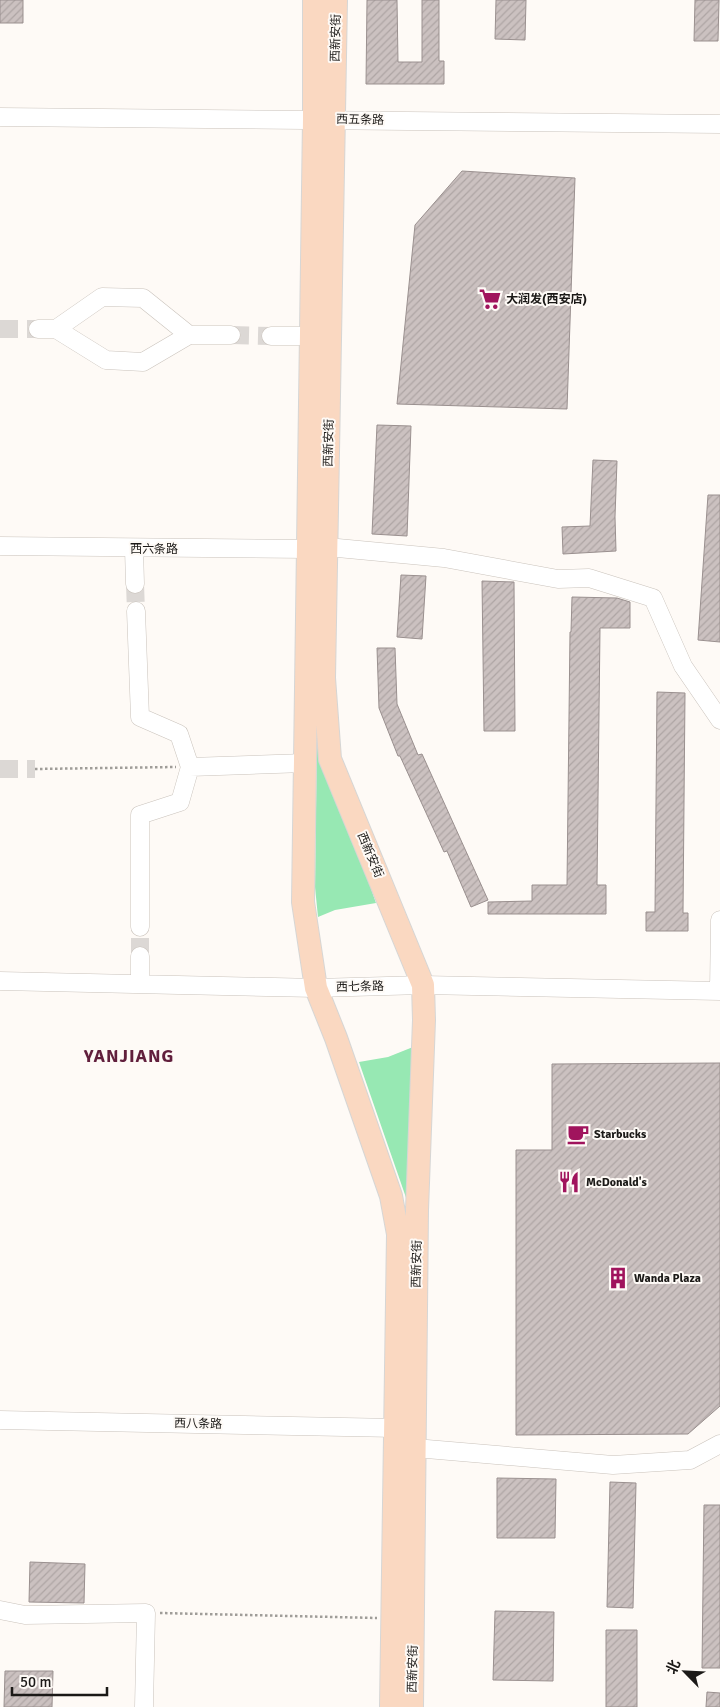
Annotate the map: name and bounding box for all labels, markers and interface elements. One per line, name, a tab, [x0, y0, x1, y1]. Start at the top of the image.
street label: 西新安街	[328, 14, 344, 62]
street label: 西五条路	[336, 112, 384, 128]
supermarket icon: 大润发(西安店)	[477, 286, 503, 312]
place label: 大润发(西安店)	[506, 292, 587, 307]
street label: 西新安街	[321, 419, 337, 467]
street label: 西六条路	[130, 542, 178, 557]
street label: 西新安街	[354, 830, 386, 880]
street label: 西七条路	[336, 979, 384, 995]
district label: YANJIANG	[83, 1045, 174, 1067]
cafe icon: Starbucks	[565, 1121, 591, 1147]
place label: Starbucks	[594, 1127, 647, 1142]
restaurant icon: McDonald's	[556, 1169, 582, 1195]
place label: McDonald's	[586, 1175, 648, 1190]
street label: 西新安街	[409, 1240, 425, 1288]
building icon: Wanda Plaza	[605, 1265, 631, 1291]
place label: Wanda Plaza	[634, 1271, 701, 1286]
street label: 西八条路	[174, 1416, 222, 1432]
street label: 西新安街	[405, 1645, 421, 1693]
north arrow	[660, 1647, 710, 1697]
text: 北	[663, 1657, 684, 1677]
scale bar	[12, 1664, 108, 1696]
text: 50 m	[20, 1673, 51, 1691]

